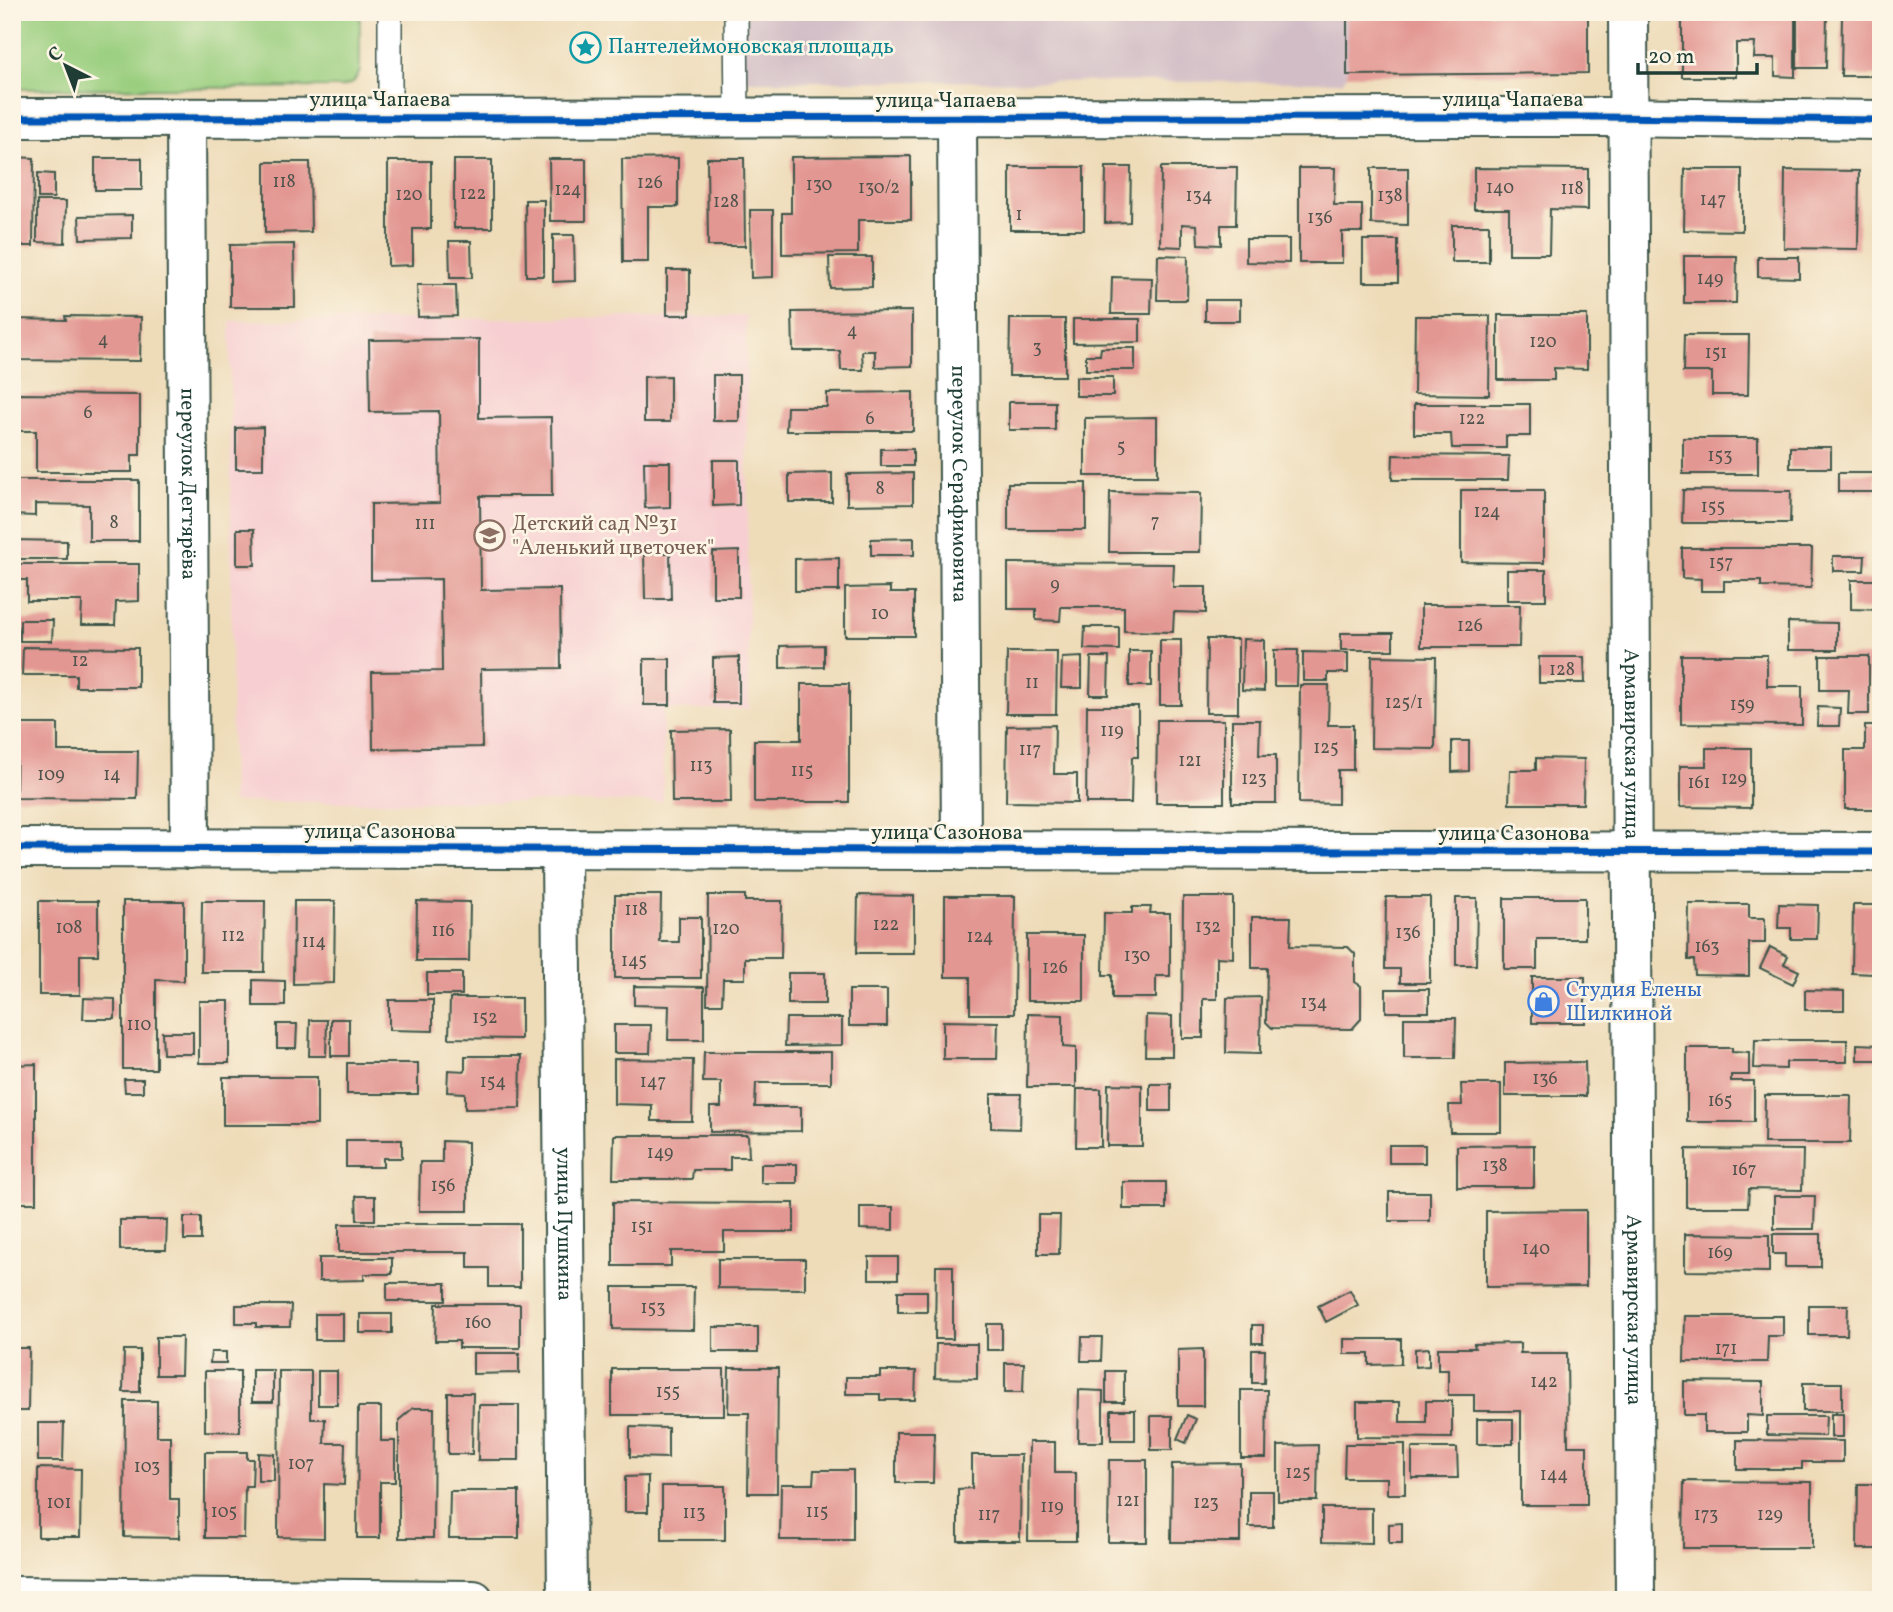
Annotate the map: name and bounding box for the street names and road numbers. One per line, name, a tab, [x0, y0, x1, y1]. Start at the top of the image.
street label: улица Чапаева	[309, 86, 451, 115]
street label: улица Чапаева	[1442, 86, 1584, 115]
street label: улица Чапаева	[875, 87, 1017, 116]
street label: переулок Серафимовича	[944, 365, 974, 603]
street label: переулок Дегтярёва	[173, 388, 203, 580]
street label: Армавирская улица	[1616, 648, 1646, 840]
street label: улица Сазонова	[304, 818, 456, 847]
street label: улица Сазонова	[871, 819, 1023, 848]
street label: улица Сазонова	[1438, 820, 1590, 849]
street label: улица Пушкина	[549, 1147, 579, 1301]
street label: Армавирская улица	[1619, 1214, 1649, 1406]

